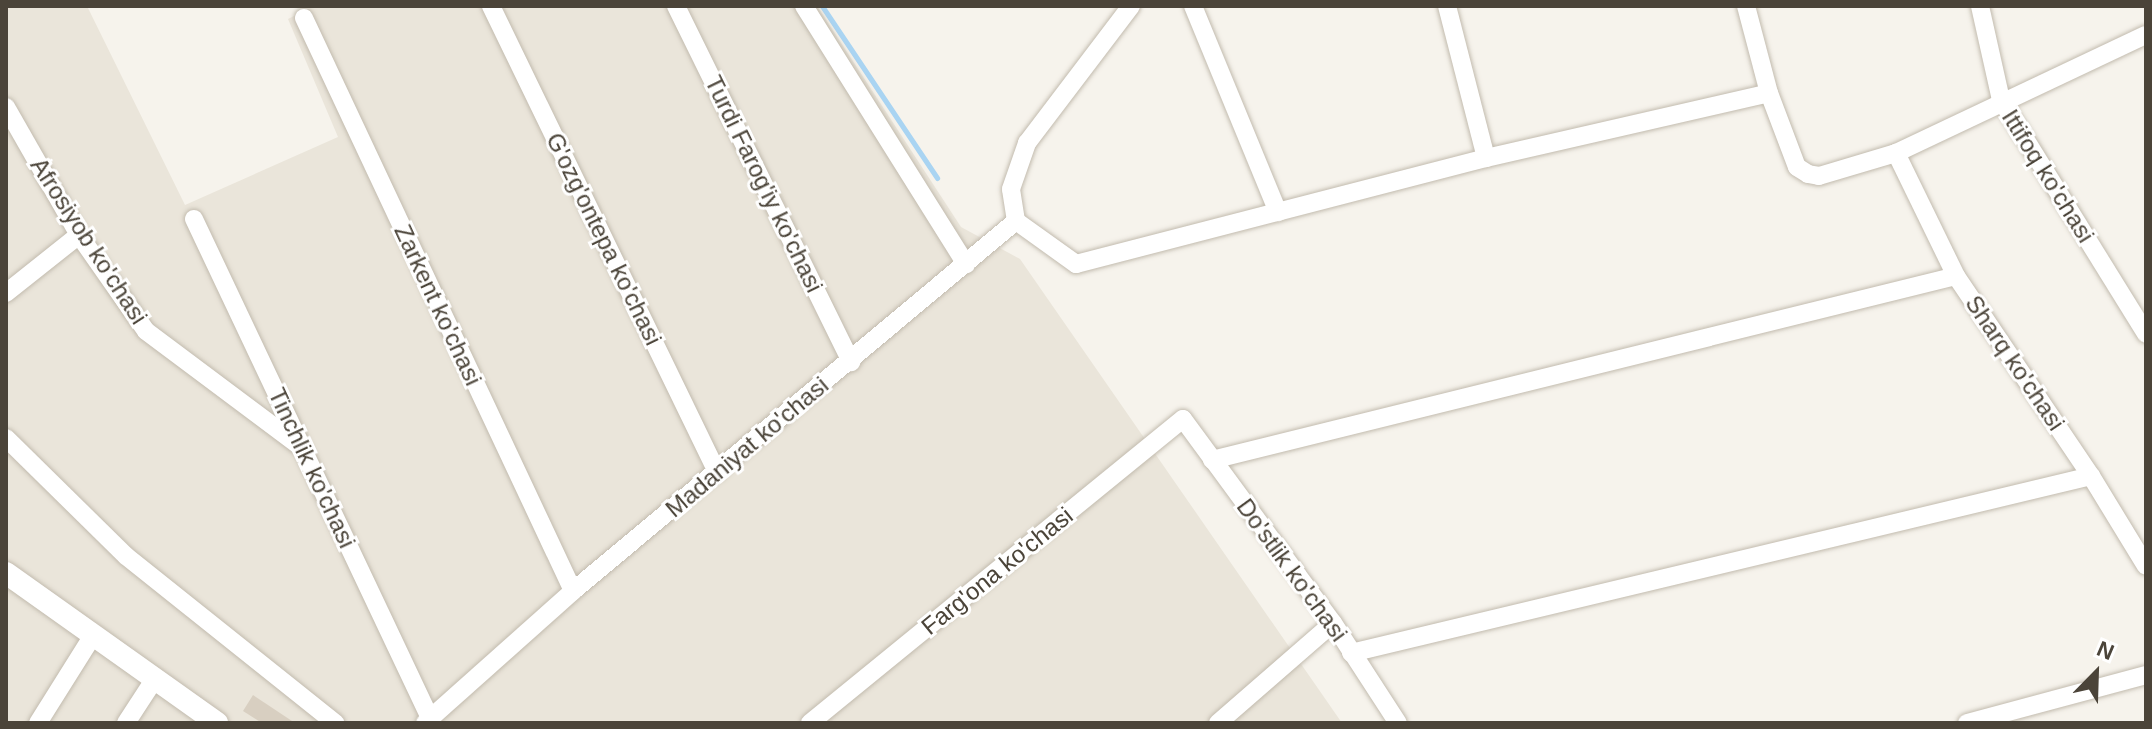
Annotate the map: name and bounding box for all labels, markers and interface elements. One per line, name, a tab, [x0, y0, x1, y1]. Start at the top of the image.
street label: Turdi Farog'iy ko'chasi	[699, 71, 829, 297]
street label: Ittifoq ko'chasi	[1996, 104, 2100, 248]
street label: G'ozg'ontepa ko'chasi	[540, 128, 668, 350]
street label: Afrosiyob ko'chasi	[24, 152, 154, 330]
street label: Zarkent ko'chasi	[388, 220, 488, 390]
street label: Sharq ko'chasi	[1959, 290, 2071, 436]
street label: Madaniyat ko'chasi	[660, 371, 834, 523]
street label: Tinchlik ko'chasi	[262, 383, 362, 553]
street label: Do'stlik ko'chasi	[1231, 493, 1353, 647]
street label: Farg'ona ko'chasi	[915, 501, 1079, 641]
north arrow	[2056, 633, 2136, 713]
text: N	[2093, 636, 2118, 665]

